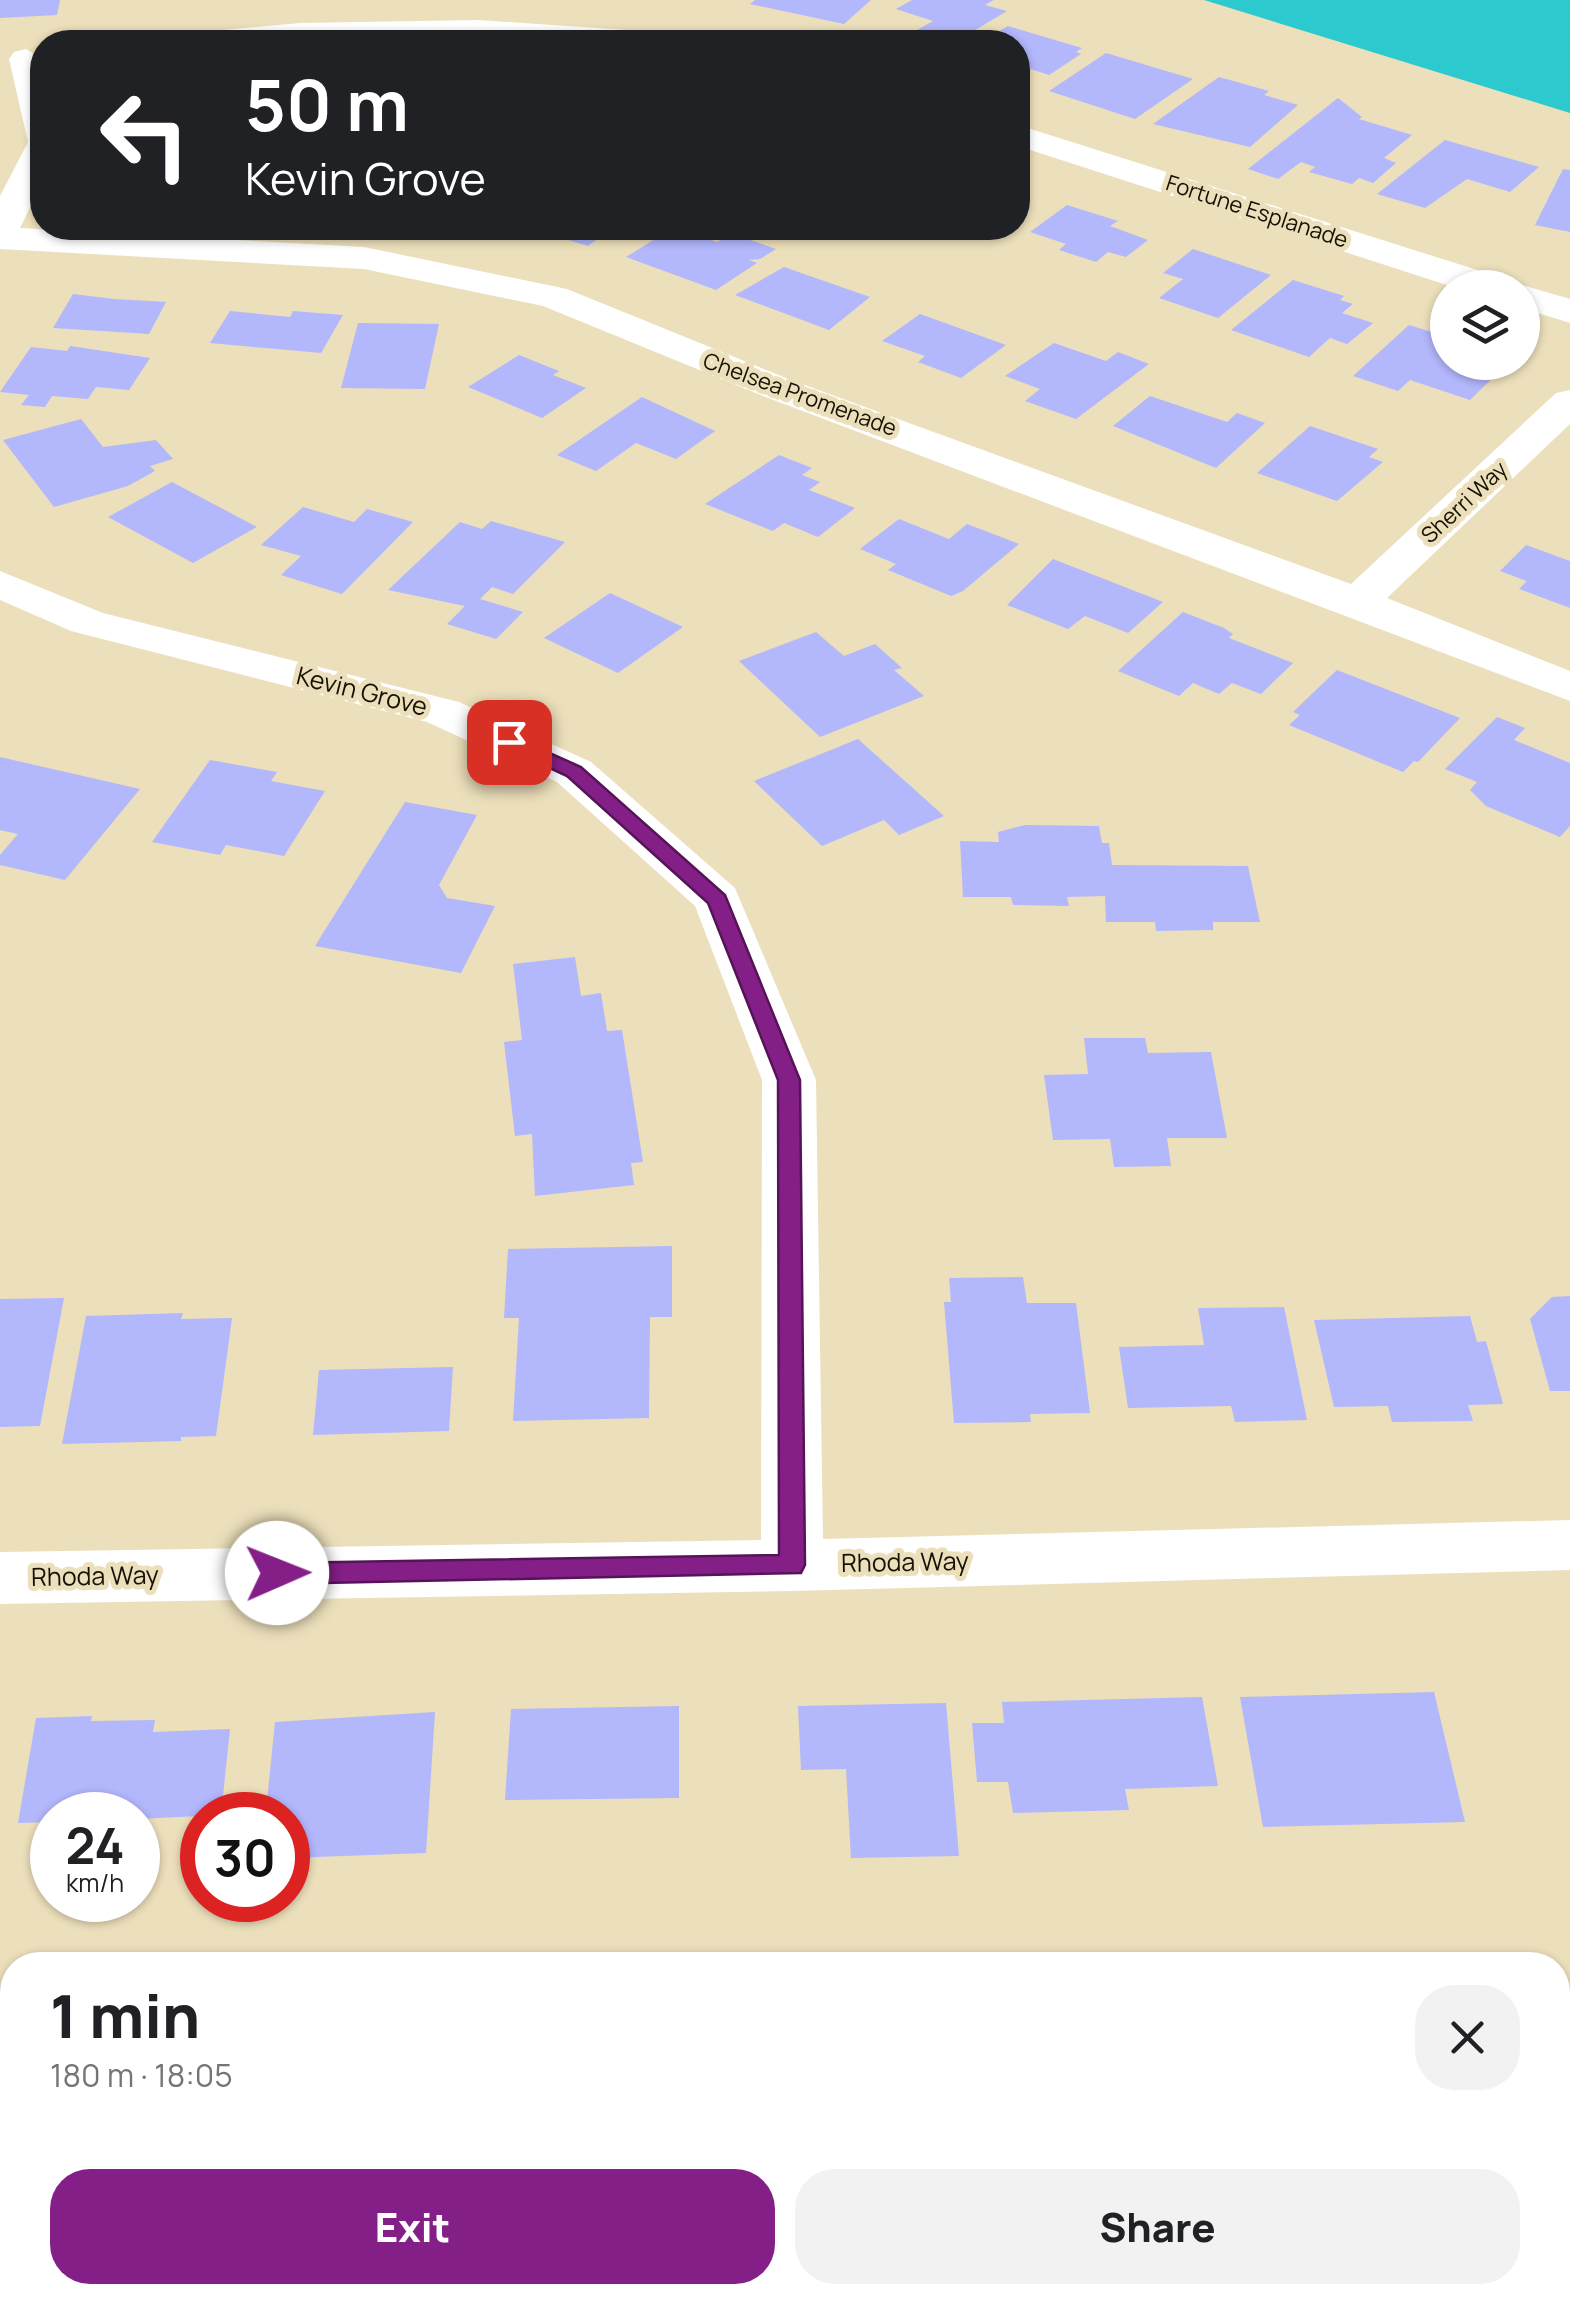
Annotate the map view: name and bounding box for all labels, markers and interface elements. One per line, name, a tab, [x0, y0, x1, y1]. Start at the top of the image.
text: 50 m	[245, 56, 409, 152]
icon: left	[80, 70, 210, 200]
text: Kevin Grove	[245, 147, 486, 209]
street label: Fortune Esplanade	[1162, 167, 1352, 255]
map controls	[1430, 270, 1540, 380]
button: layers	[1430, 270, 1540, 380]
street label: Chelsea Promenade	[699, 345, 901, 443]
street label: Sherri Way	[1414, 454, 1514, 550]
street label: Kevin Grove	[293, 657, 431, 724]
pin	[467, 700, 552, 785]
icon: arrive	[482, 715, 537, 770]
position arrow	[225, 1521, 329, 1625]
street label: Rhoda Way	[841, 1543, 969, 1580]
street label: Rhoda Way	[31, 1557, 159, 1594]
speed limit sign: 30	[180, 1792, 310, 1922]
text: 24	[65, 1811, 125, 1879]
text: km/h	[66, 1865, 124, 1900]
text: 1 min	[50, 1974, 200, 2056]
button: close	[1415, 1985, 1520, 2090]
text: 180 m · 18:05	[50, 2053, 233, 2097]
button: Exit	[50, 2169, 775, 2284]
button: Share	[795, 2169, 1520, 2284]

